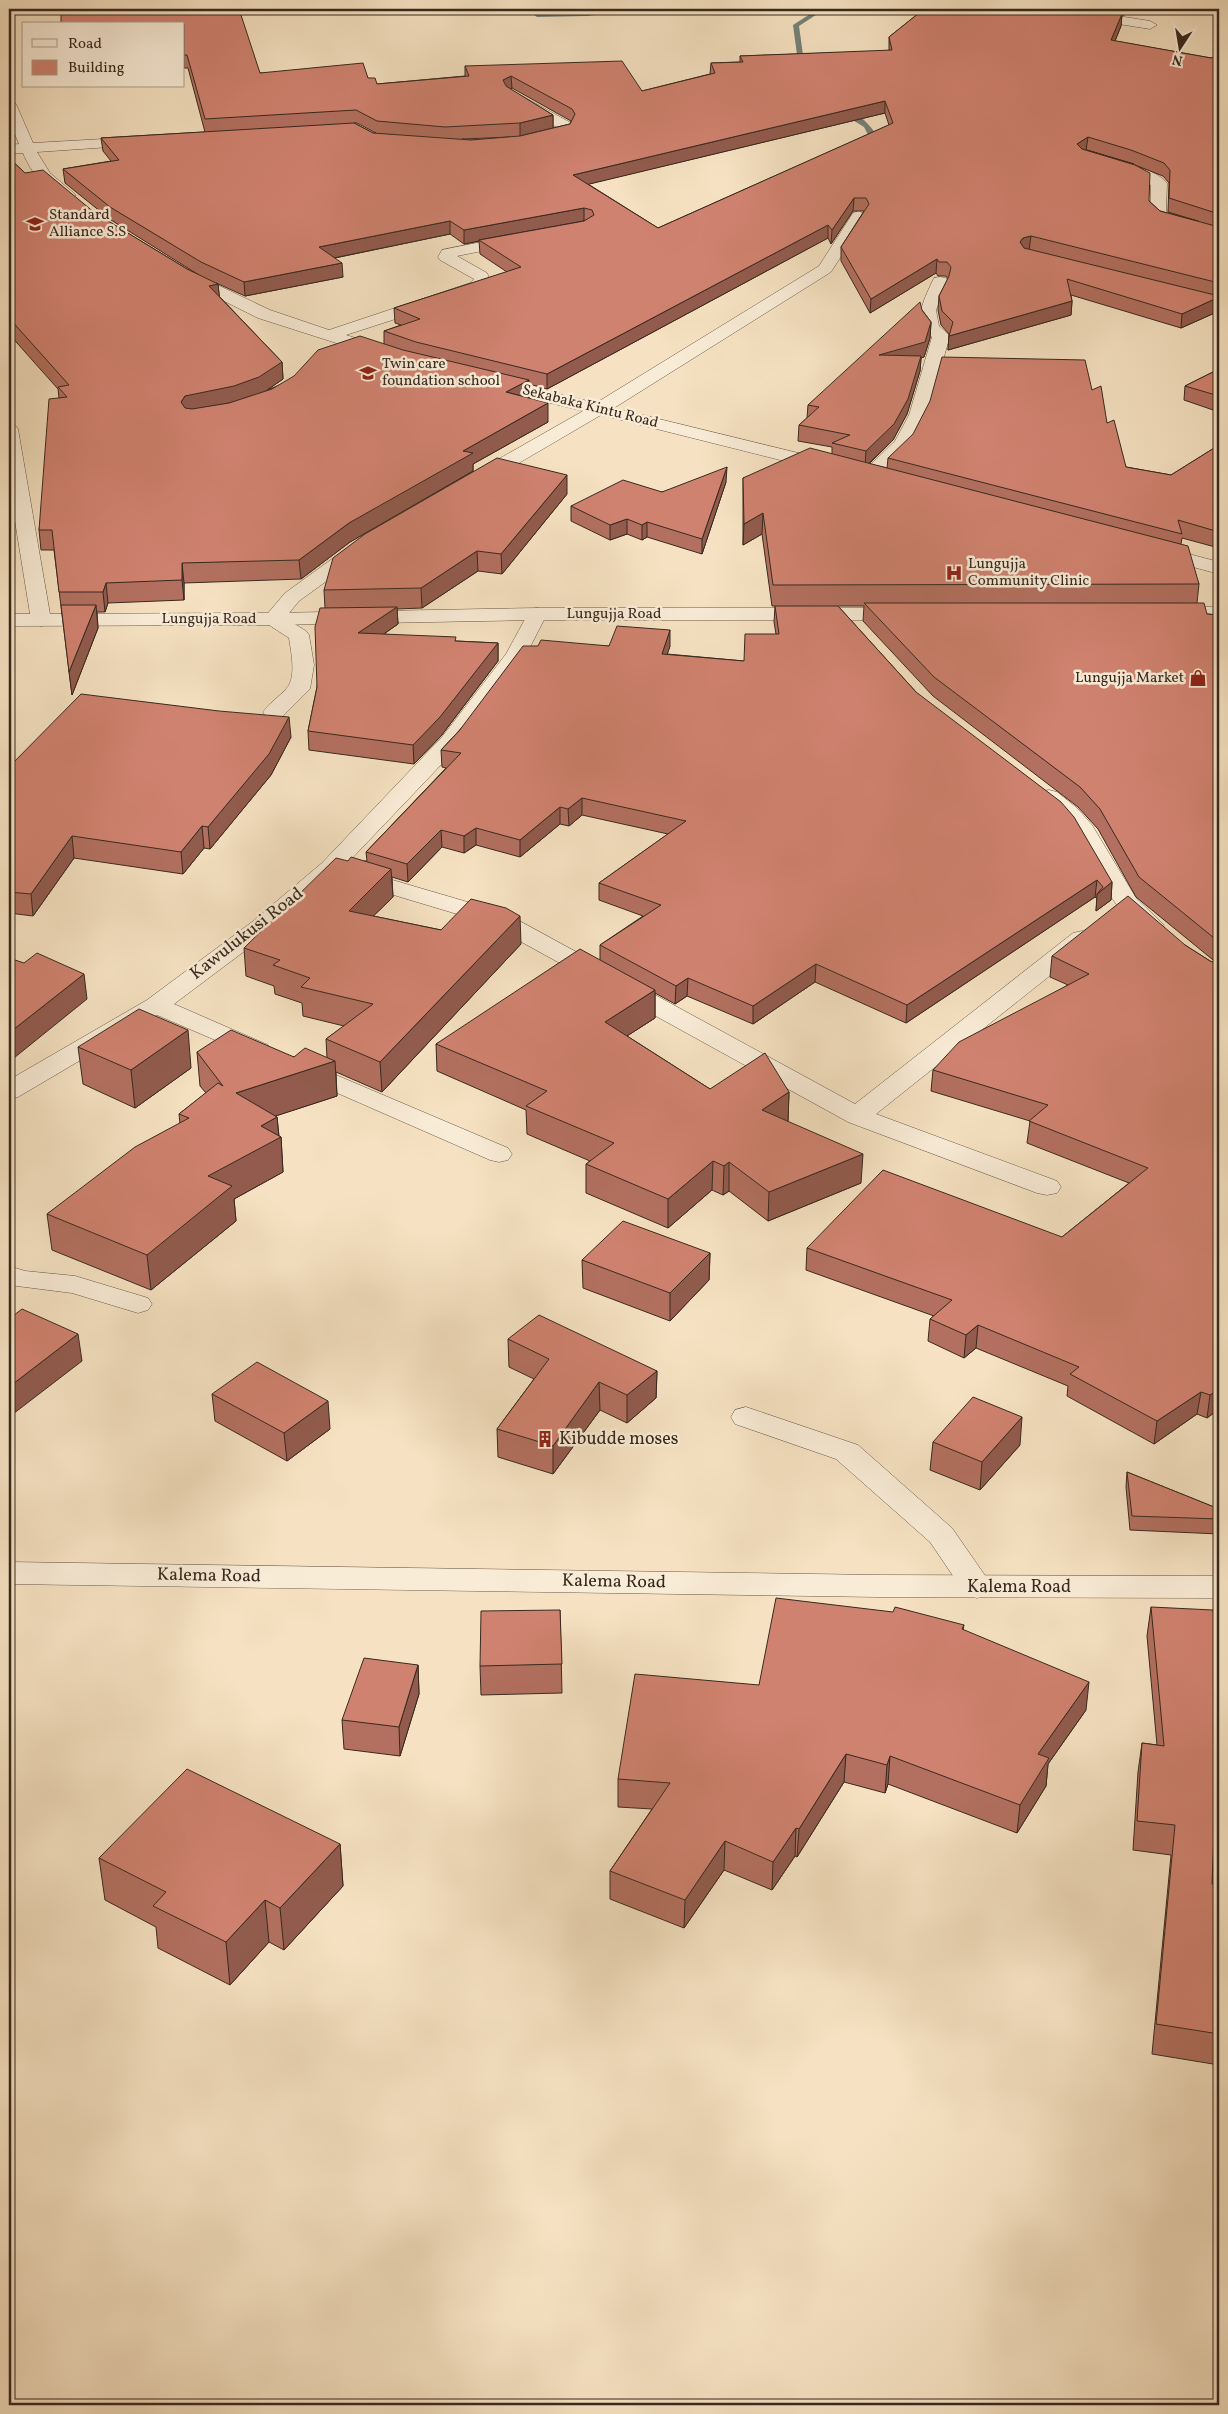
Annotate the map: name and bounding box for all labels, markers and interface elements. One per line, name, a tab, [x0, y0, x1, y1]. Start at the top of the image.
legend	[22, 22, 185, 88]
north arrow	[1156, 22, 1206, 72]
text: Road	[68, 34, 102, 55]
text: N	[1171, 49, 1185, 70]
text: Building	[68, 58, 125, 79]
place label: Standard Alliance S.S	[49, 205, 126, 243]
school or university icon: Standard Alliance S.S	[25, 214, 45, 234]
place label: Twin care foundation school	[382, 354, 500, 392]
school or university icon: Twin care foundation school	[358, 363, 378, 383]
street label: Sekabaka Kintu Road	[520, 380, 660, 434]
place label: Lungujja Community Clinic	[968, 554, 1089, 592]
hospital icon: Lungujja Community Clinic	[944, 563, 964, 583]
street label: Lungujja Road	[567, 604, 661, 625]
street label: Lungujja Road	[162, 609, 256, 630]
place label: Lungujja Market	[1075, 668, 1184, 689]
shop icon: Lungujja Market	[1188, 668, 1208, 688]
street label: Kawulukusi Road	[185, 882, 309, 986]
place label: Kibudde moses	[559, 1427, 679, 1452]
building icon: Kibudde moses	[535, 1429, 555, 1449]
street label: Kalema Road	[157, 1563, 261, 1589]
street label: Kalema Road	[562, 1569, 666, 1595]
street label: Kalema Road	[967, 1575, 1071, 1600]

